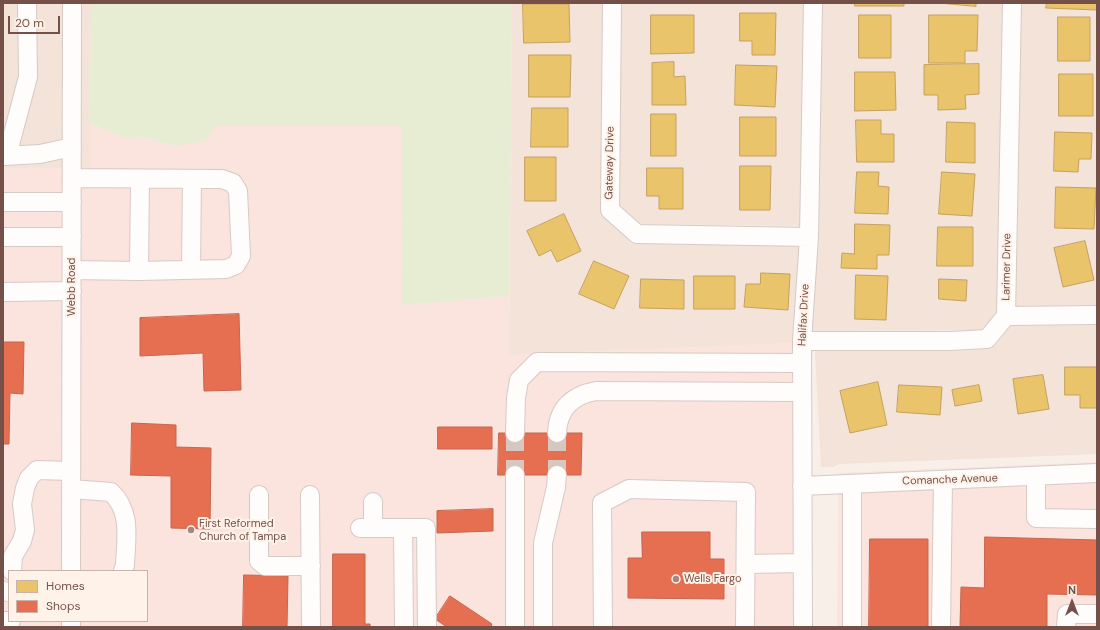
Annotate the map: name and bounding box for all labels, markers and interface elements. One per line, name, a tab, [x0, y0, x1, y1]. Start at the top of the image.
scale bar	[10, 8, 62, 34]
text: 20 m	[15, 15, 44, 31]
street label: Gateway Drive	[603, 126, 617, 200]
street label: Larimer Drive	[1000, 233, 1014, 301]
street label: Webb Road	[65, 258, 79, 316]
street label: Halifax Drive	[796, 283, 812, 347]
street label: Comanche Avenue	[902, 472, 998, 488]
place label: First Reformed Church of Tampa	[199, 517, 286, 543]
marker: First Reformed Church of Tampa	[186, 525, 196, 535]
legend	[8, 570, 148, 622]
place label: Wells Fargo	[684, 572, 742, 586]
marker: Wells Fargo	[671, 574, 681, 584]
text: Homes	[46, 578, 85, 594]
north arrow	[1052, 582, 1092, 622]
text: N	[1068, 583, 1076, 597]
text: Shops	[46, 598, 81, 614]

